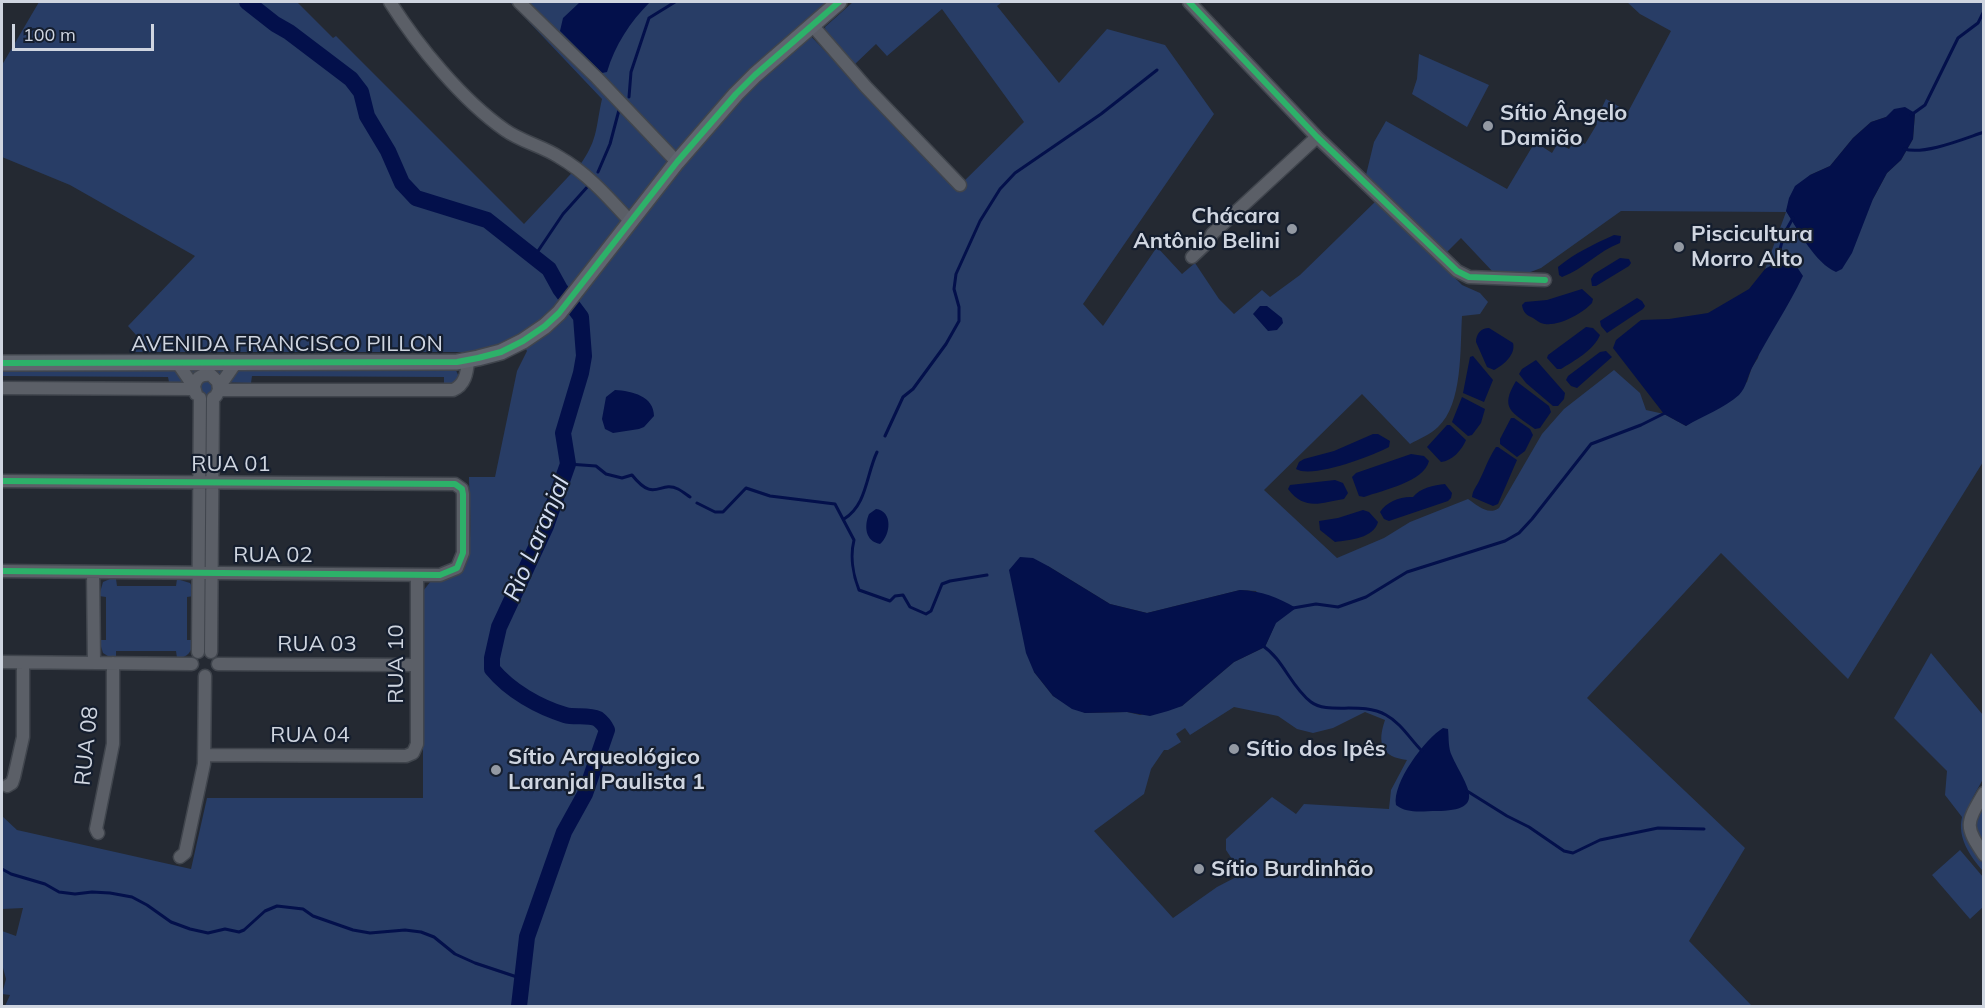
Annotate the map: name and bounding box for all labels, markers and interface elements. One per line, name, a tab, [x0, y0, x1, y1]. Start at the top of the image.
scale bar	[15, 12, 158, 50]
text: 100 m	[23, 23, 76, 46]
place label: Sítio Ângelo Damião	[1500, 100, 1627, 152]
marker: Sítio Ângelo Damião	[1481, 119, 1495, 133]
place label: Chácara Antônio Belini	[1133, 203, 1280, 254]
place label: Piscicultura Morro Alto	[1691, 221, 1813, 272]
marker: Chácara Antônio Belini	[1285, 222, 1299, 236]
marker: Piscicultura Morro Alto	[1672, 240, 1686, 254]
street label: AVENIDA FRANCISCO PILLON	[131, 331, 443, 357]
street label: RUA 01	[191, 451, 271, 477]
water label: Rio Laranjal	[498, 472, 576, 606]
street label: RUA 02	[233, 542, 313, 568]
street label: RUA 10	[383, 624, 409, 704]
street label: RUA 03	[277, 631, 357, 657]
street label: RUA 08	[70, 705, 104, 787]
street label: RUA 04	[270, 722, 350, 748]
place label: Sítio dos Ipês	[1246, 736, 1386, 762]
marker: Sítio dos Ipês	[1227, 742, 1241, 756]
place label: Sítio Arqueológico Laranjal Paulista 1	[508, 744, 705, 796]
marker: Sítio Arqueológico Laranjal Paulista 1	[489, 763, 503, 777]
place label: Sítio Burdinhão	[1211, 856, 1373, 882]
marker: Sítio Burdinhão	[1192, 862, 1206, 876]

